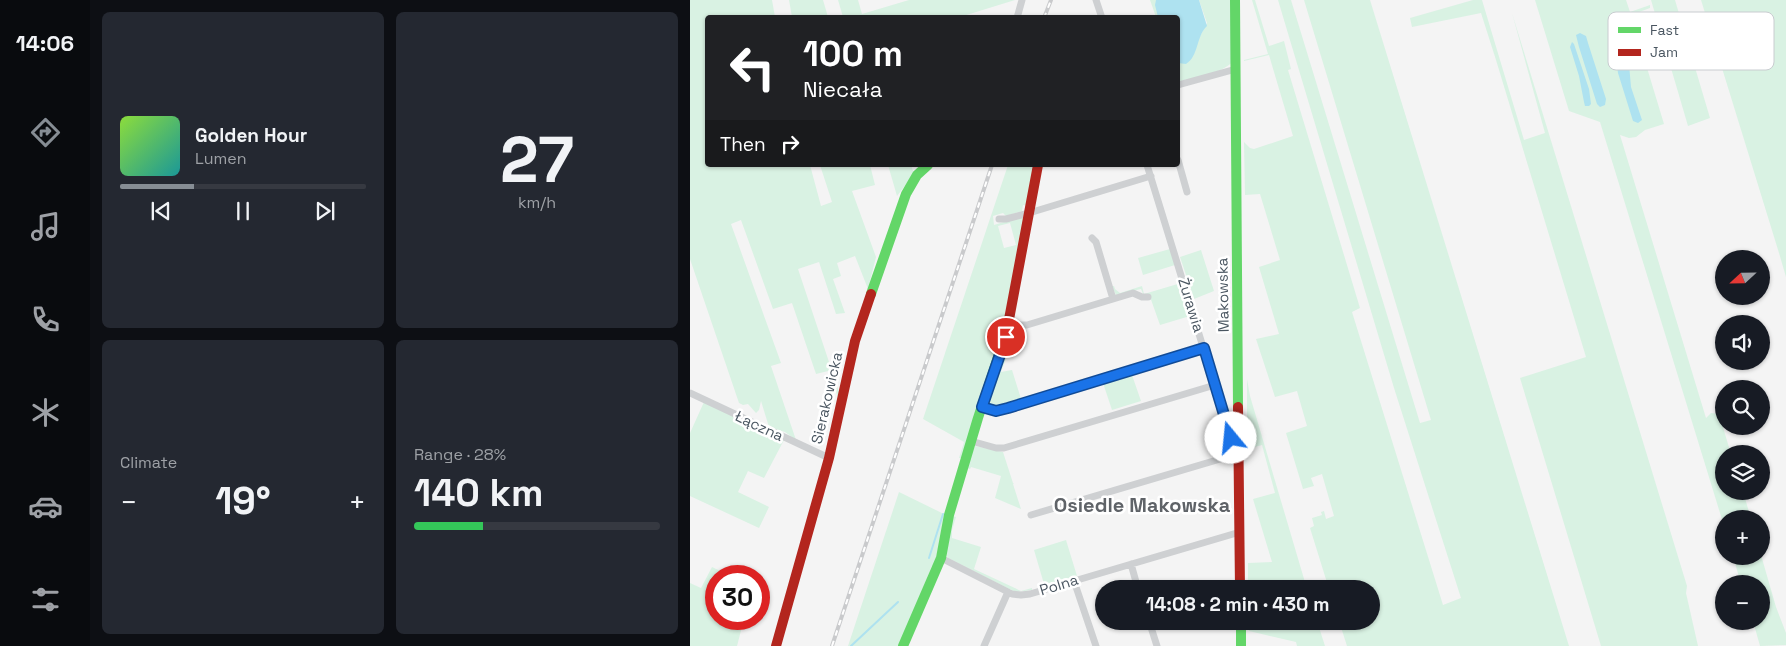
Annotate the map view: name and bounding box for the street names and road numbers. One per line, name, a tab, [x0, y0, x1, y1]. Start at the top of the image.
street label: Makowska	[1212, 257, 1233, 333]
street label: Żurawia	[1174, 275, 1209, 335]
street label: Sierakowicka	[807, 350, 846, 446]
street label: Łączna	[732, 406, 787, 445]
street label: Polna	[1037, 570, 1081, 599]

